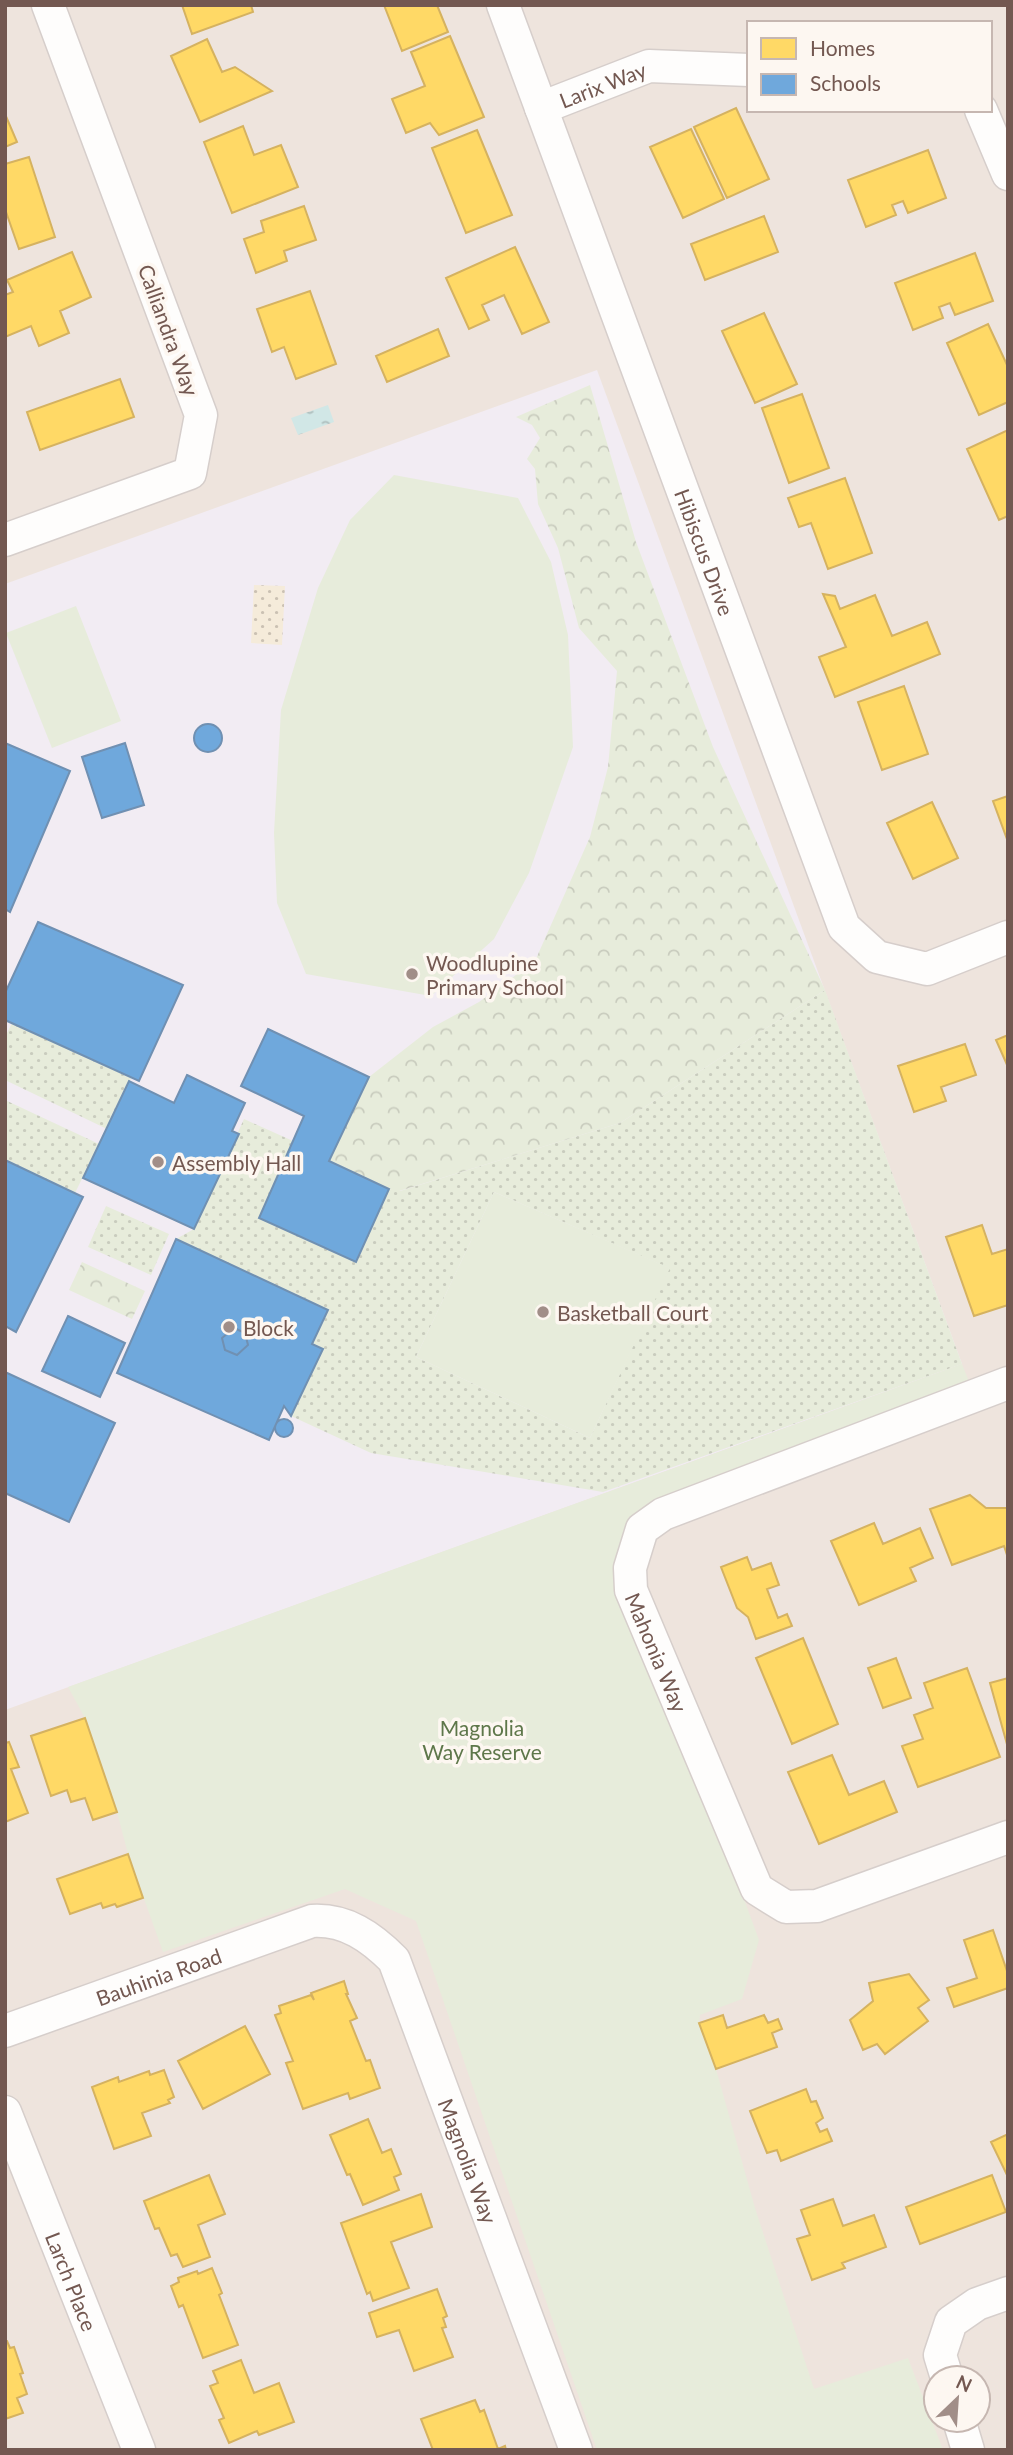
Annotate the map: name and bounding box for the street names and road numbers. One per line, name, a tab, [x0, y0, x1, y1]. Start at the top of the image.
street label: Larix Way	[556, 56, 650, 112]
street label: Calliandra Way	[134, 261, 204, 399]
street label: Hibiscus Drive	[670, 485, 740, 619]
street label: Mahonia Way	[621, 1589, 693, 1716]
street label: Bauhinia Road	[92, 1942, 225, 2010]
street label: Magnolia Way	[434, 2095, 503, 2227]
street label: Larch Place	[41, 2228, 103, 2334]

